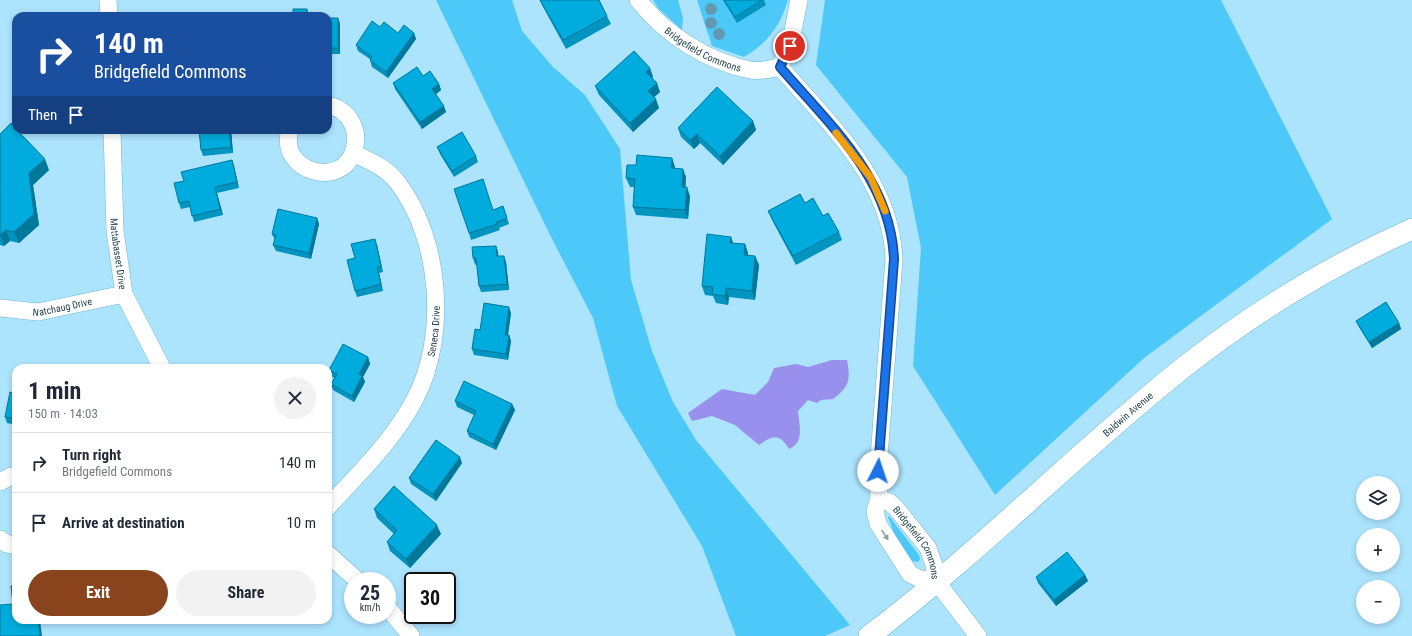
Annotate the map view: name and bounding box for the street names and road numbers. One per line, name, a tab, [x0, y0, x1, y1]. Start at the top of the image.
street label: Bridgefield Commons	[663, 25, 743, 73]
street label: Mattabasset Drive	[109, 218, 129, 290]
street label: Natchaug Drive	[32, 295, 93, 318]
street label: Seneca Drive	[425, 305, 441, 358]
street label: Baldwin Avenue	[1100, 389, 1155, 438]
street label: Bridgefield Commons	[891, 504, 941, 580]

